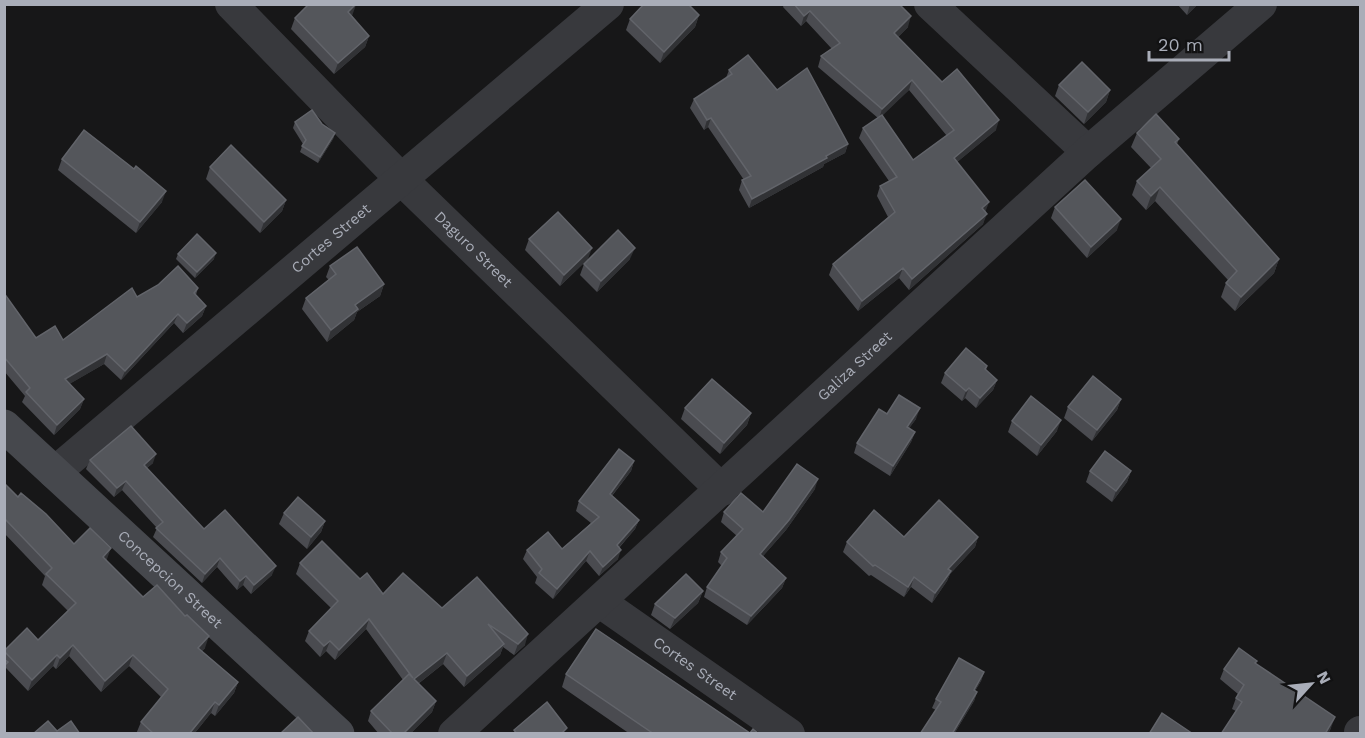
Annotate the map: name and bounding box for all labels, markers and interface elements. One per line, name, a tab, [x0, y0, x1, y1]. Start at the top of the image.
scale bar	[1149, 24, 1228, 62]
text: 20 m	[1158, 34, 1203, 55]
street label: Cortes Street	[288, 199, 375, 277]
street label: Daguro Street	[431, 207, 517, 292]
street label: Galiza Street	[814, 327, 896, 405]
street label: Concepcion Street	[114, 526, 227, 632]
street label: Cortes Street	[650, 633, 741, 704]
north arrow	[1281, 654, 1341, 714]
text: N	[1313, 668, 1335, 687]

